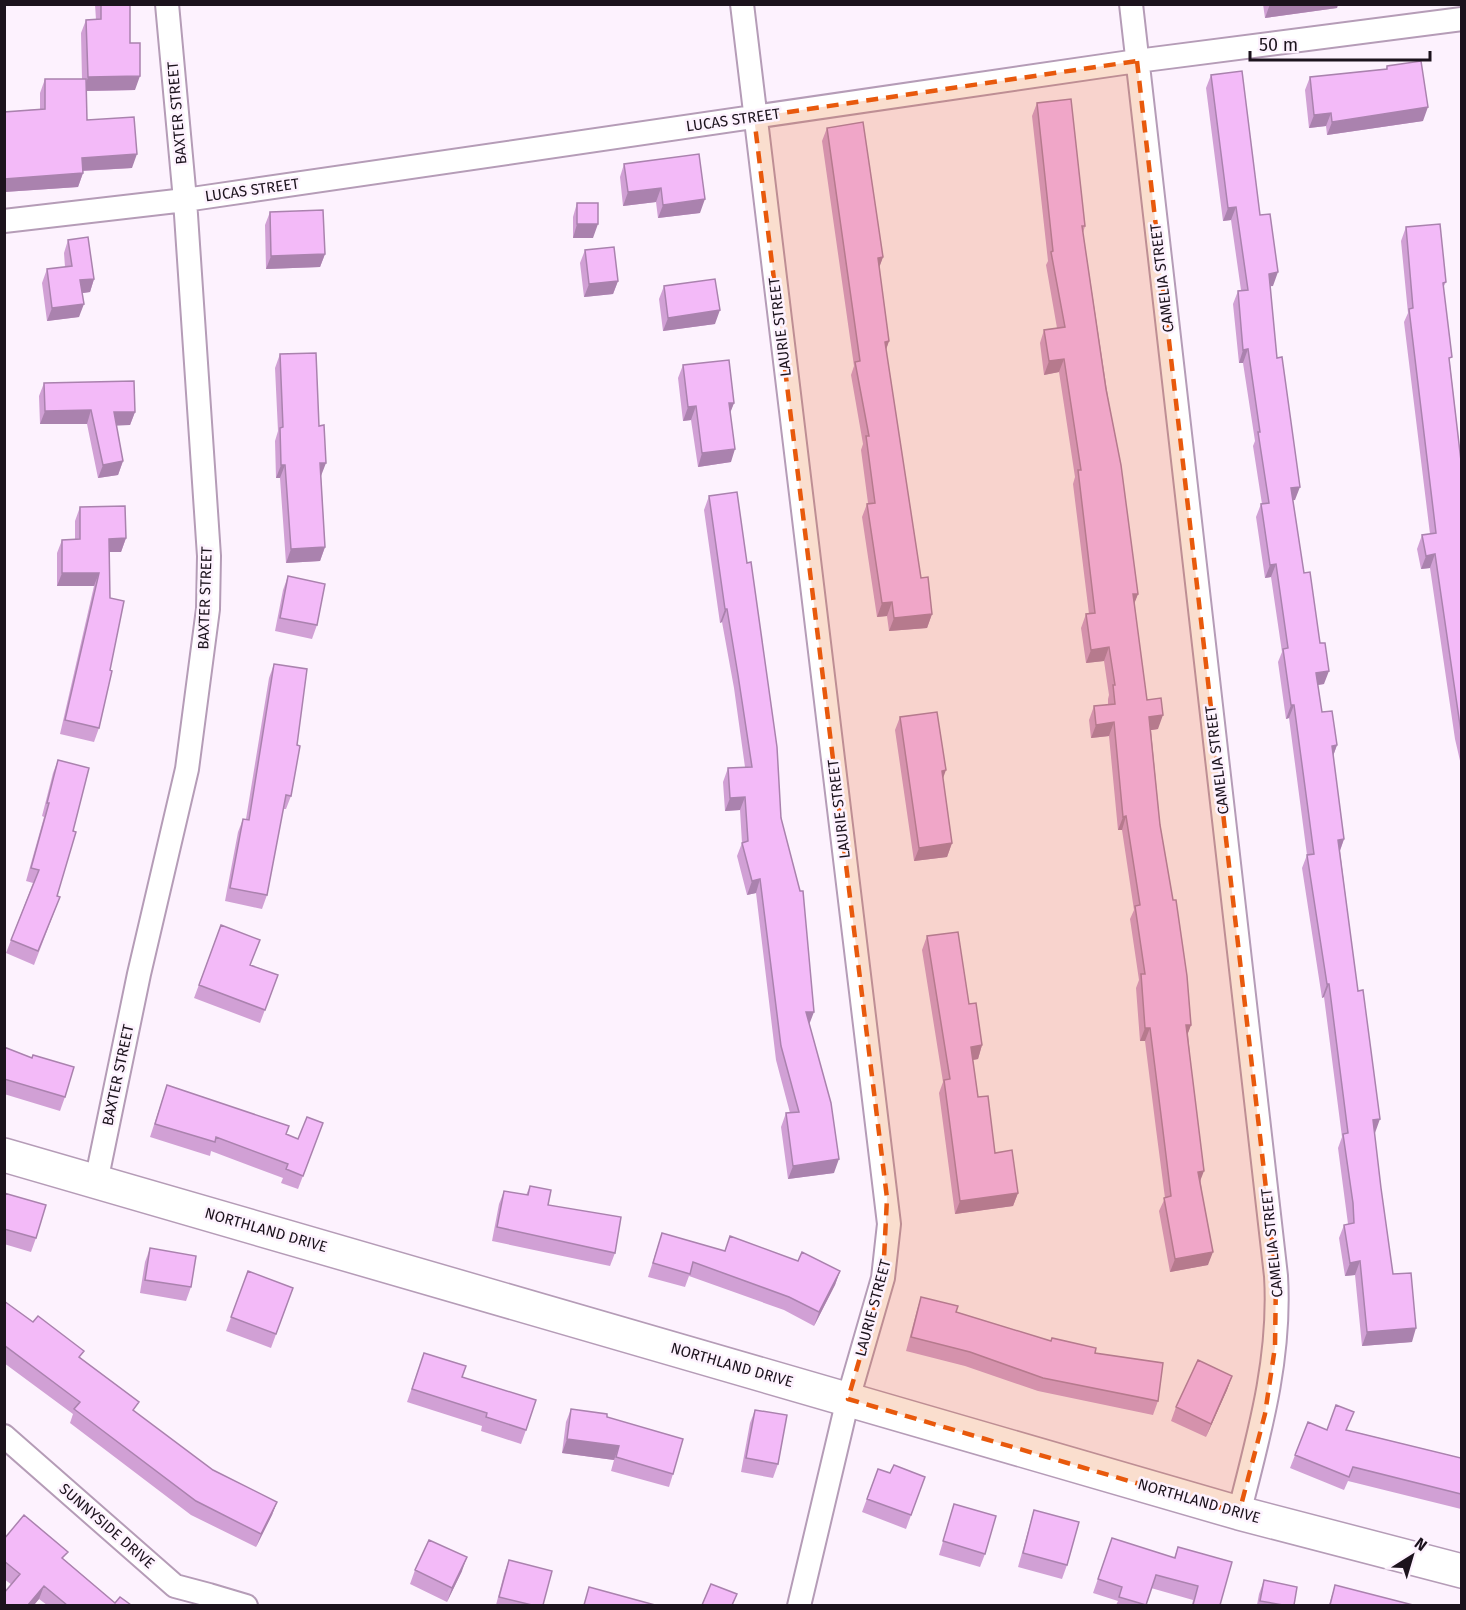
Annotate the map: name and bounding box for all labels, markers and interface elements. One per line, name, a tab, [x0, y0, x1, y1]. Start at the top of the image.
scale bar	[1250, 24, 1430, 62]
text: 50 m	[1259, 34, 1298, 56]
street label: BAXTER STREET	[164, 61, 190, 165]
street label: LUCAS STREET	[685, 104, 781, 135]
street label: LUCAS STREET	[204, 174, 300, 205]
street label: CAMELIA STREET	[1146, 222, 1178, 334]
street label: LAURIE STREET	[765, 276, 795, 378]
street label: BAXTER STREET	[194, 546, 216, 650]
street label: CAMELIA STREET	[1201, 704, 1233, 816]
street label: LAURIE STREET	[824, 758, 854, 860]
street label: BAXTER STREET	[98, 1022, 138, 1127]
street label: CAMELIA STREET	[1257, 1187, 1287, 1298]
street label: NORTHLAND DRIVE	[203, 1204, 329, 1256]
street label: LAURIE STREET	[851, 1257, 895, 1359]
street label: NORTHLAND DRIVE	[669, 1339, 795, 1391]
street label: NORTHLAND DRIVE	[1136, 1475, 1262, 1527]
street label: SUNNYSIDE DRIVE	[56, 1480, 158, 1572]
north arrow	[1382, 1526, 1442, 1586]
text: N	[1411, 1534, 1431, 1555]

